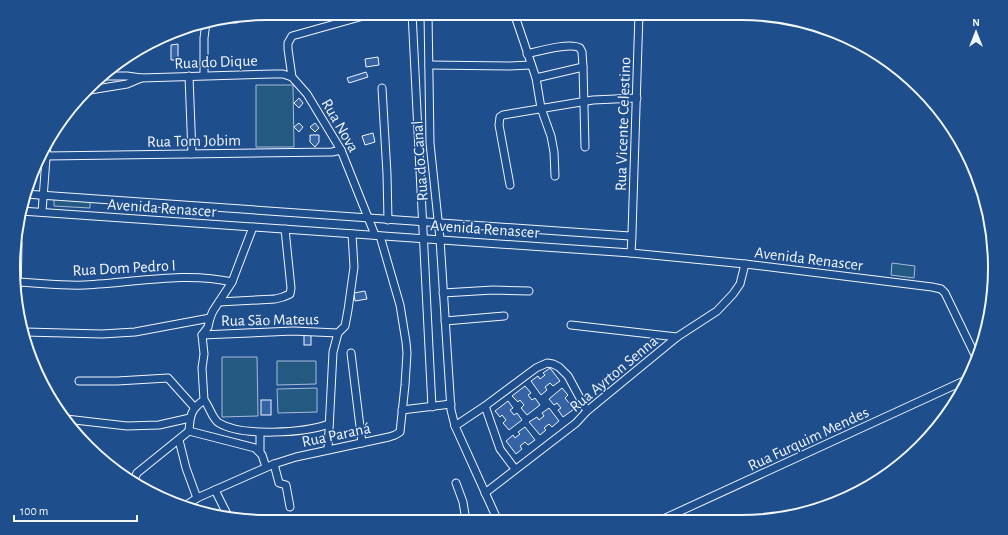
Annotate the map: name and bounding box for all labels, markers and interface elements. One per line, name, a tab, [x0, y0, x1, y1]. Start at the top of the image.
north arrow	[956, 12, 996, 52]
text: N	[972, 17, 980, 28]
street label: Rua do Dique	[174, 53, 258, 71]
street label: Rua Vicente Celestino	[613, 57, 633, 191]
street label: Rua Nova	[318, 96, 362, 155]
street label: Rua do Canal	[409, 120, 431, 202]
street label: Rua Tom Jobim	[147, 132, 241, 150]
street label: Avenida Renascer	[107, 196, 218, 220]
street label: Avenida Renascer	[430, 217, 541, 241]
street label: Avenida Renascer	[754, 244, 865, 274]
street label: Rua Dom Pedro I	[72, 257, 176, 279]
street label: Rua São Mateus	[221, 311, 319, 329]
street label: Rua Ayrton Senna	[567, 332, 661, 416]
street label: Rua Furquim Mendes	[746, 404, 871, 474]
street label: Rua Paraná	[300, 420, 372, 450]
scale bar	[14, 497, 137, 523]
text: 100 m	[20, 505, 48, 517]

